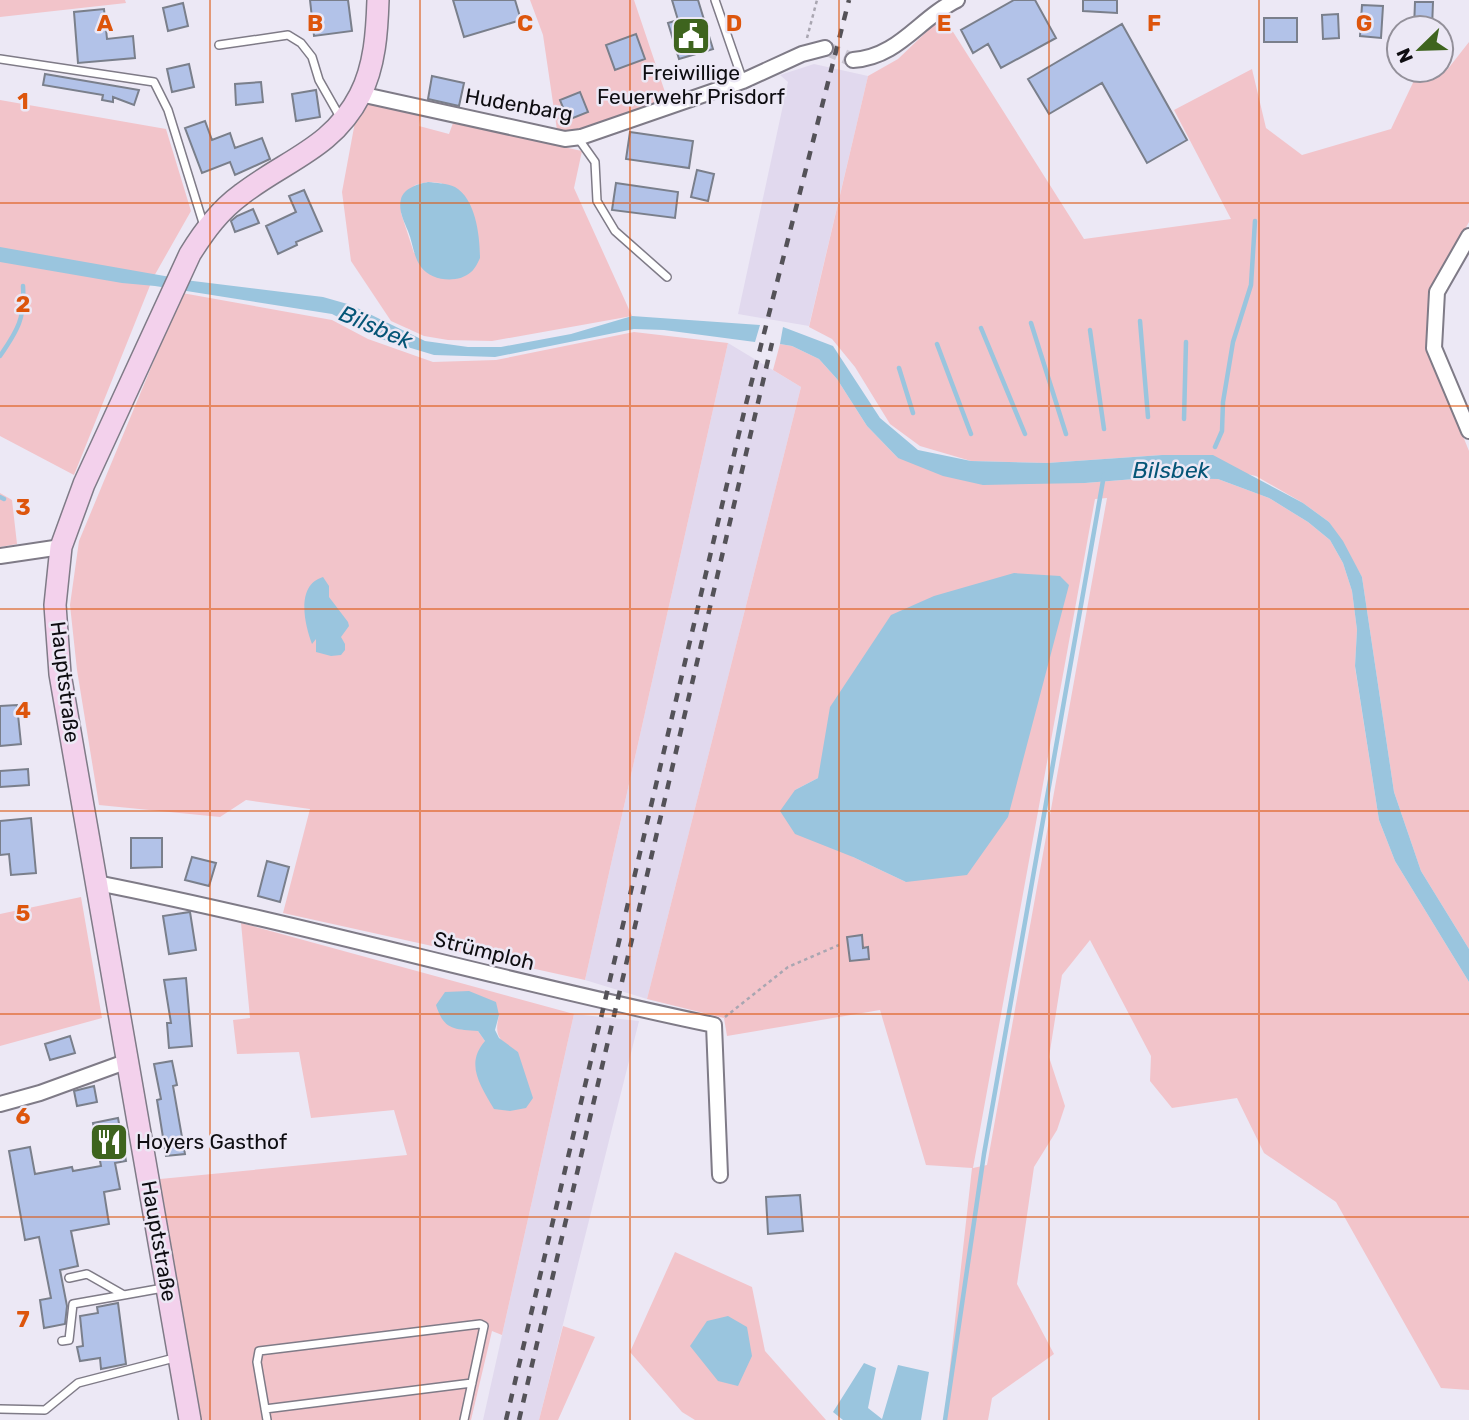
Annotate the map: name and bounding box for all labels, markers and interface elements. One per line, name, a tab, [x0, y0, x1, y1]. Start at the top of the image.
text: A	[97, 9, 114, 37]
text: B	[307, 9, 323, 37]
text: C	[517, 9, 533, 37]
text: D	[726, 9, 742, 37]
text: E	[937, 9, 951, 37]
text: F	[1147, 9, 1161, 37]
text: G	[1356, 9, 1372, 37]
north arrow	[1385, 14, 1455, 84]
public building icon: Freiwillige Feuerwehr Prisdorf	[670, 15, 712, 57]
text: N	[1392, 45, 1418, 66]
place label: Freiwillige Feuerwehr Prisdorf	[597, 60, 785, 109]
street label: Hudenbarg	[463, 83, 575, 126]
text: 1	[17, 87, 29, 115]
text: 2	[16, 290, 30, 318]
water label: Bilsbek	[335, 299, 418, 355]
water label: Bilsbek	[1133, 456, 1211, 484]
text: 3	[15, 493, 31, 521]
street label: Hauptstraße	[46, 620, 85, 744]
text: 4	[15, 696, 31, 724]
text: 5	[16, 899, 31, 927]
street label: Strümploh	[431, 926, 537, 975]
text: 6	[16, 1102, 31, 1130]
restaurant icon: Hoyers Gasthof	[88, 1121, 130, 1163]
place label: Hoyers Gasthof	[136, 1129, 287, 1154]
street label: Hauptstraße	[137, 1179, 182, 1303]
text: 7	[16, 1305, 30, 1333]

